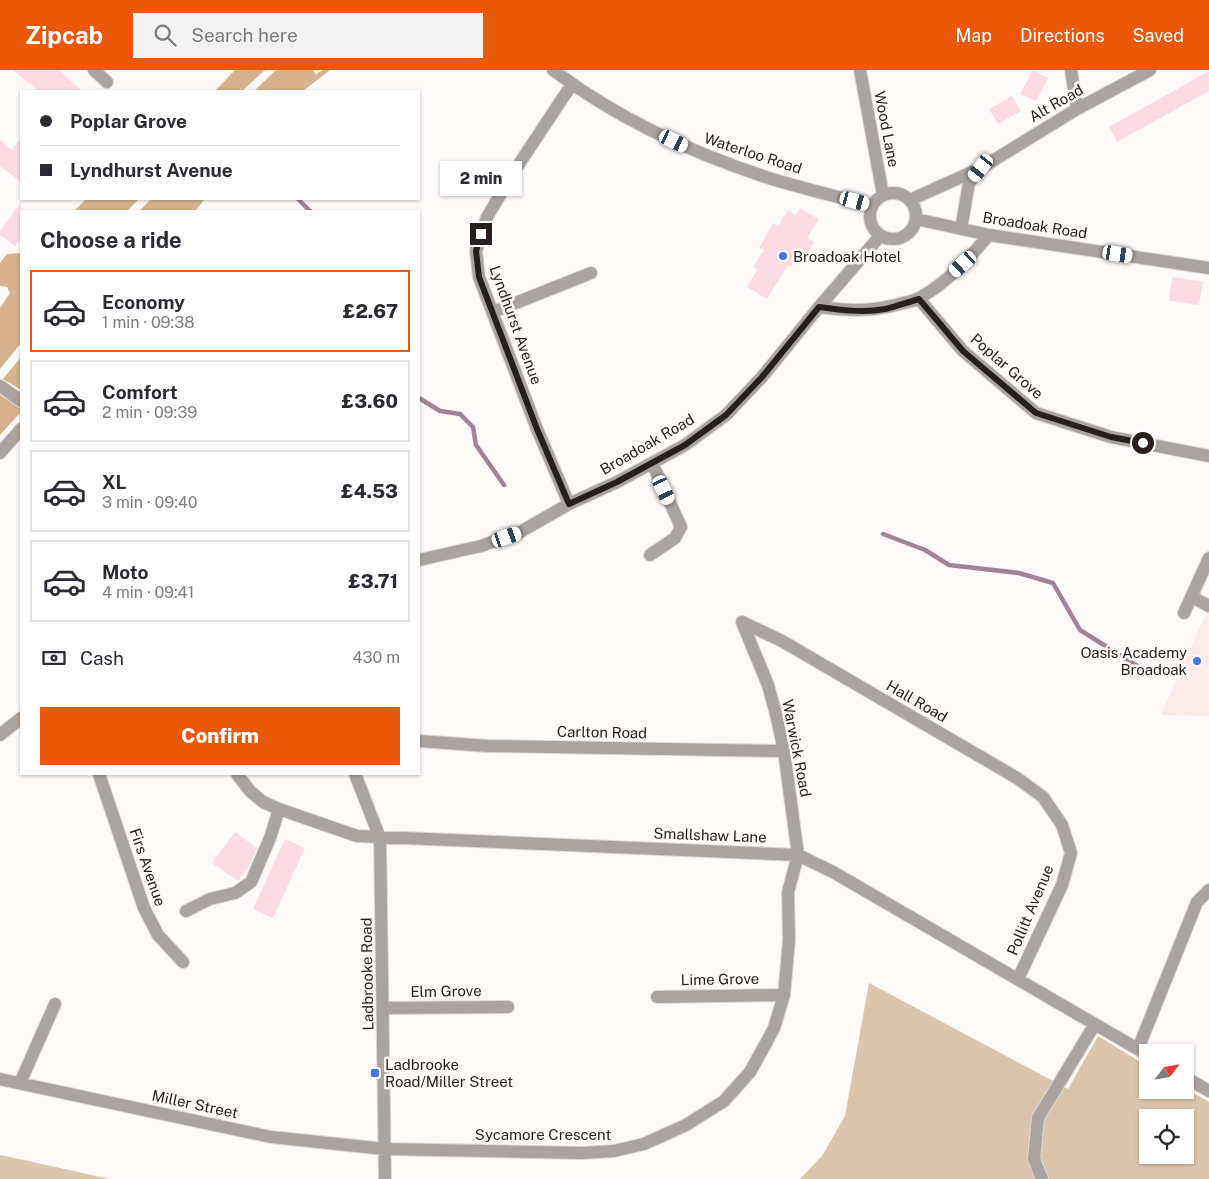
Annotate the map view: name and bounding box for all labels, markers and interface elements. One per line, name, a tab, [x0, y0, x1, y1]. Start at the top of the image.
search box	[133, 13, 483, 58]
text: Zipcab	[25, 21, 103, 49]
icon: search	[151, 21, 179, 49]
text: Search here	[191, 24, 298, 46]
text: Map	[955, 25, 992, 46]
text: Directions	[1020, 25, 1105, 46]
text: Saved	[1133, 25, 1184, 46]
street label: Alt Road	[1026, 81, 1086, 125]
street label: Wood Lane	[871, 90, 903, 168]
text: Poplar Grove	[70, 110, 187, 132]
car	[657, 128, 690, 154]
street label: Waterloo Road	[702, 129, 804, 177]
car	[965, 152, 996, 184]
text: Lyndhurst Avenue	[70, 159, 233, 181]
callout: 2 min	[440, 161, 522, 196]
text: 2 min	[460, 169, 502, 188]
car	[838, 190, 871, 212]
street label: Broadoak Road	[981, 208, 1089, 242]
route end	[470, 223, 492, 245]
text: Choose a ride	[40, 227, 182, 253]
car	[1102, 244, 1133, 264]
place label: Broadoak Hotel	[793, 248, 901, 265]
car	[946, 248, 979, 280]
marker: Broadoak Hotel	[777, 250, 789, 262]
street label: Lyndhurst Avenue	[487, 263, 545, 387]
icon: car	[42, 289, 87, 334]
text: Economy	[102, 291, 185, 313]
text: £2.67	[343, 300, 398, 322]
text: 1 min · 09:38	[102, 313, 195, 332]
street label: Poplar Grove	[967, 330, 1047, 402]
icon: car	[42, 379, 87, 424]
text: Comfort	[102, 381, 178, 403]
text: £3.60	[342, 390, 398, 412]
text: 2 min · 09:39	[102, 403, 197, 422]
street label: Broadoak Road	[597, 410, 697, 478]
route start	[1132, 432, 1154, 454]
icon: car	[42, 469, 87, 514]
text: XL	[102, 471, 127, 493]
car	[650, 473, 677, 507]
text: £4.53	[341, 480, 398, 502]
text: 3 min · 09:40	[102, 493, 197, 512]
car	[490, 525, 523, 549]
icon: car	[42, 559, 87, 604]
text: Moto	[102, 561, 148, 583]
text: £3.71	[348, 570, 398, 592]
text: 4 min · 09:41	[102, 583, 194, 602]
icon: cash	[40, 644, 68, 672]
place label: Oasis Academy Broadoak	[1080, 644, 1187, 678]
text: Cash	[80, 647, 124, 669]
text: 430 m	[352, 648, 400, 667]
marker: Oasis Academy Broadoak	[1191, 655, 1203, 667]
street label: Hall Road	[883, 677, 951, 725]
street label: Warwick Road	[779, 698, 815, 798]
button: Confirm	[40, 707, 400, 765]
street label: Carlton Road	[557, 723, 647, 741]
street label: Smallshaw Lane	[653, 825, 767, 845]
street label: Firs Avenue	[127, 826, 169, 908]
street label: Pollitt Avenue	[1003, 862, 1057, 958]
street label: Ladbrooke Road	[358, 917, 376, 1031]
street label: Lime Grove	[681, 970, 759, 988]
street label: Elm Grove	[410, 982, 482, 1000]
north arrow	[1139, 1044, 1194, 1099]
map controls	[1139, 1044, 1194, 1164]
place label: Ladbrooke Road/Miller Street	[385, 1056, 513, 1090]
marker: Ladbrooke Road/Miller Street	[369, 1067, 381, 1079]
street label: Miller Street	[150, 1087, 240, 1121]
button: locate	[1139, 1109, 1194, 1164]
street label: Sycamore Crescent	[475, 1126, 611, 1143]

